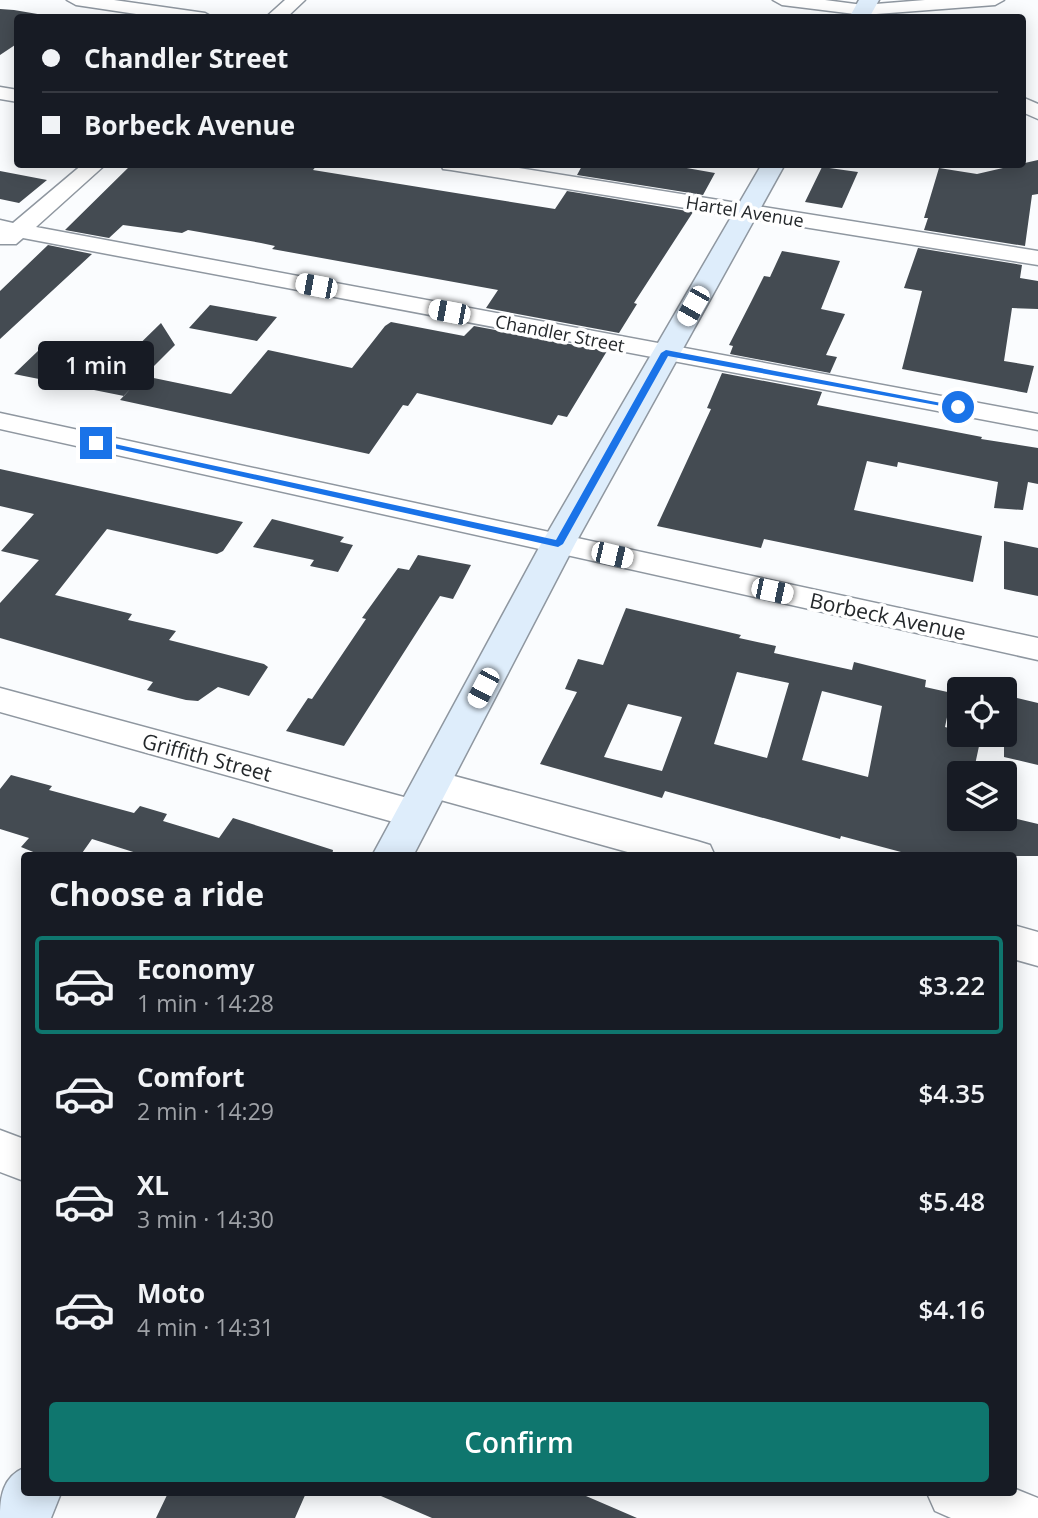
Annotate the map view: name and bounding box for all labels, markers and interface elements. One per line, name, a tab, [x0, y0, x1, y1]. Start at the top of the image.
text: Chandler Street	[84, 40, 288, 76]
text: Borbeck Avenue	[84, 107, 295, 143]
street label: Hartel Avenue	[684, 190, 806, 232]
car	[294, 272, 339, 300]
car	[674, 283, 713, 329]
car	[427, 298, 472, 326]
street label: Chandler Street	[493, 309, 627, 357]
callout: 1 min	[38, 342, 154, 390]
text: 1 min	[65, 349, 127, 381]
route start	[942, 391, 974, 423]
route end	[80, 427, 112, 459]
car	[590, 540, 635, 570]
car	[750, 576, 795, 606]
street label: Borbeck Avenue	[807, 586, 969, 646]
car	[464, 665, 503, 711]
map controls	[947, 677, 1017, 831]
button: locate	[947, 677, 1017, 747]
street label: Griffith Street	[139, 726, 275, 788]
button: layers	[947, 761, 1017, 831]
text: Choose a ride	[49, 872, 264, 915]
text: Economy	[137, 951, 255, 987]
icon: car	[53, 954, 116, 1017]
text: $3.22	[918, 967, 985, 1003]
text: 1 min · 14:28	[137, 987, 274, 1019]
text: Comfort	[137, 1059, 244, 1095]
icon: car	[53, 1062, 116, 1125]
text: $4.35	[918, 1075, 985, 1111]
text: 2 min · 14:29	[137, 1095, 274, 1127]
text: XL	[137, 1167, 169, 1203]
icon: car	[53, 1170, 116, 1233]
text: $5.48	[918, 1183, 985, 1219]
text: 3 min · 14:30	[137, 1203, 274, 1235]
text: Moto	[137, 1275, 205, 1311]
icon: car	[53, 1278, 116, 1341]
text: $4.16	[918, 1291, 985, 1327]
text: 4 min · 14:31	[137, 1311, 274, 1343]
button: Confirm	[49, 1402, 989, 1482]

